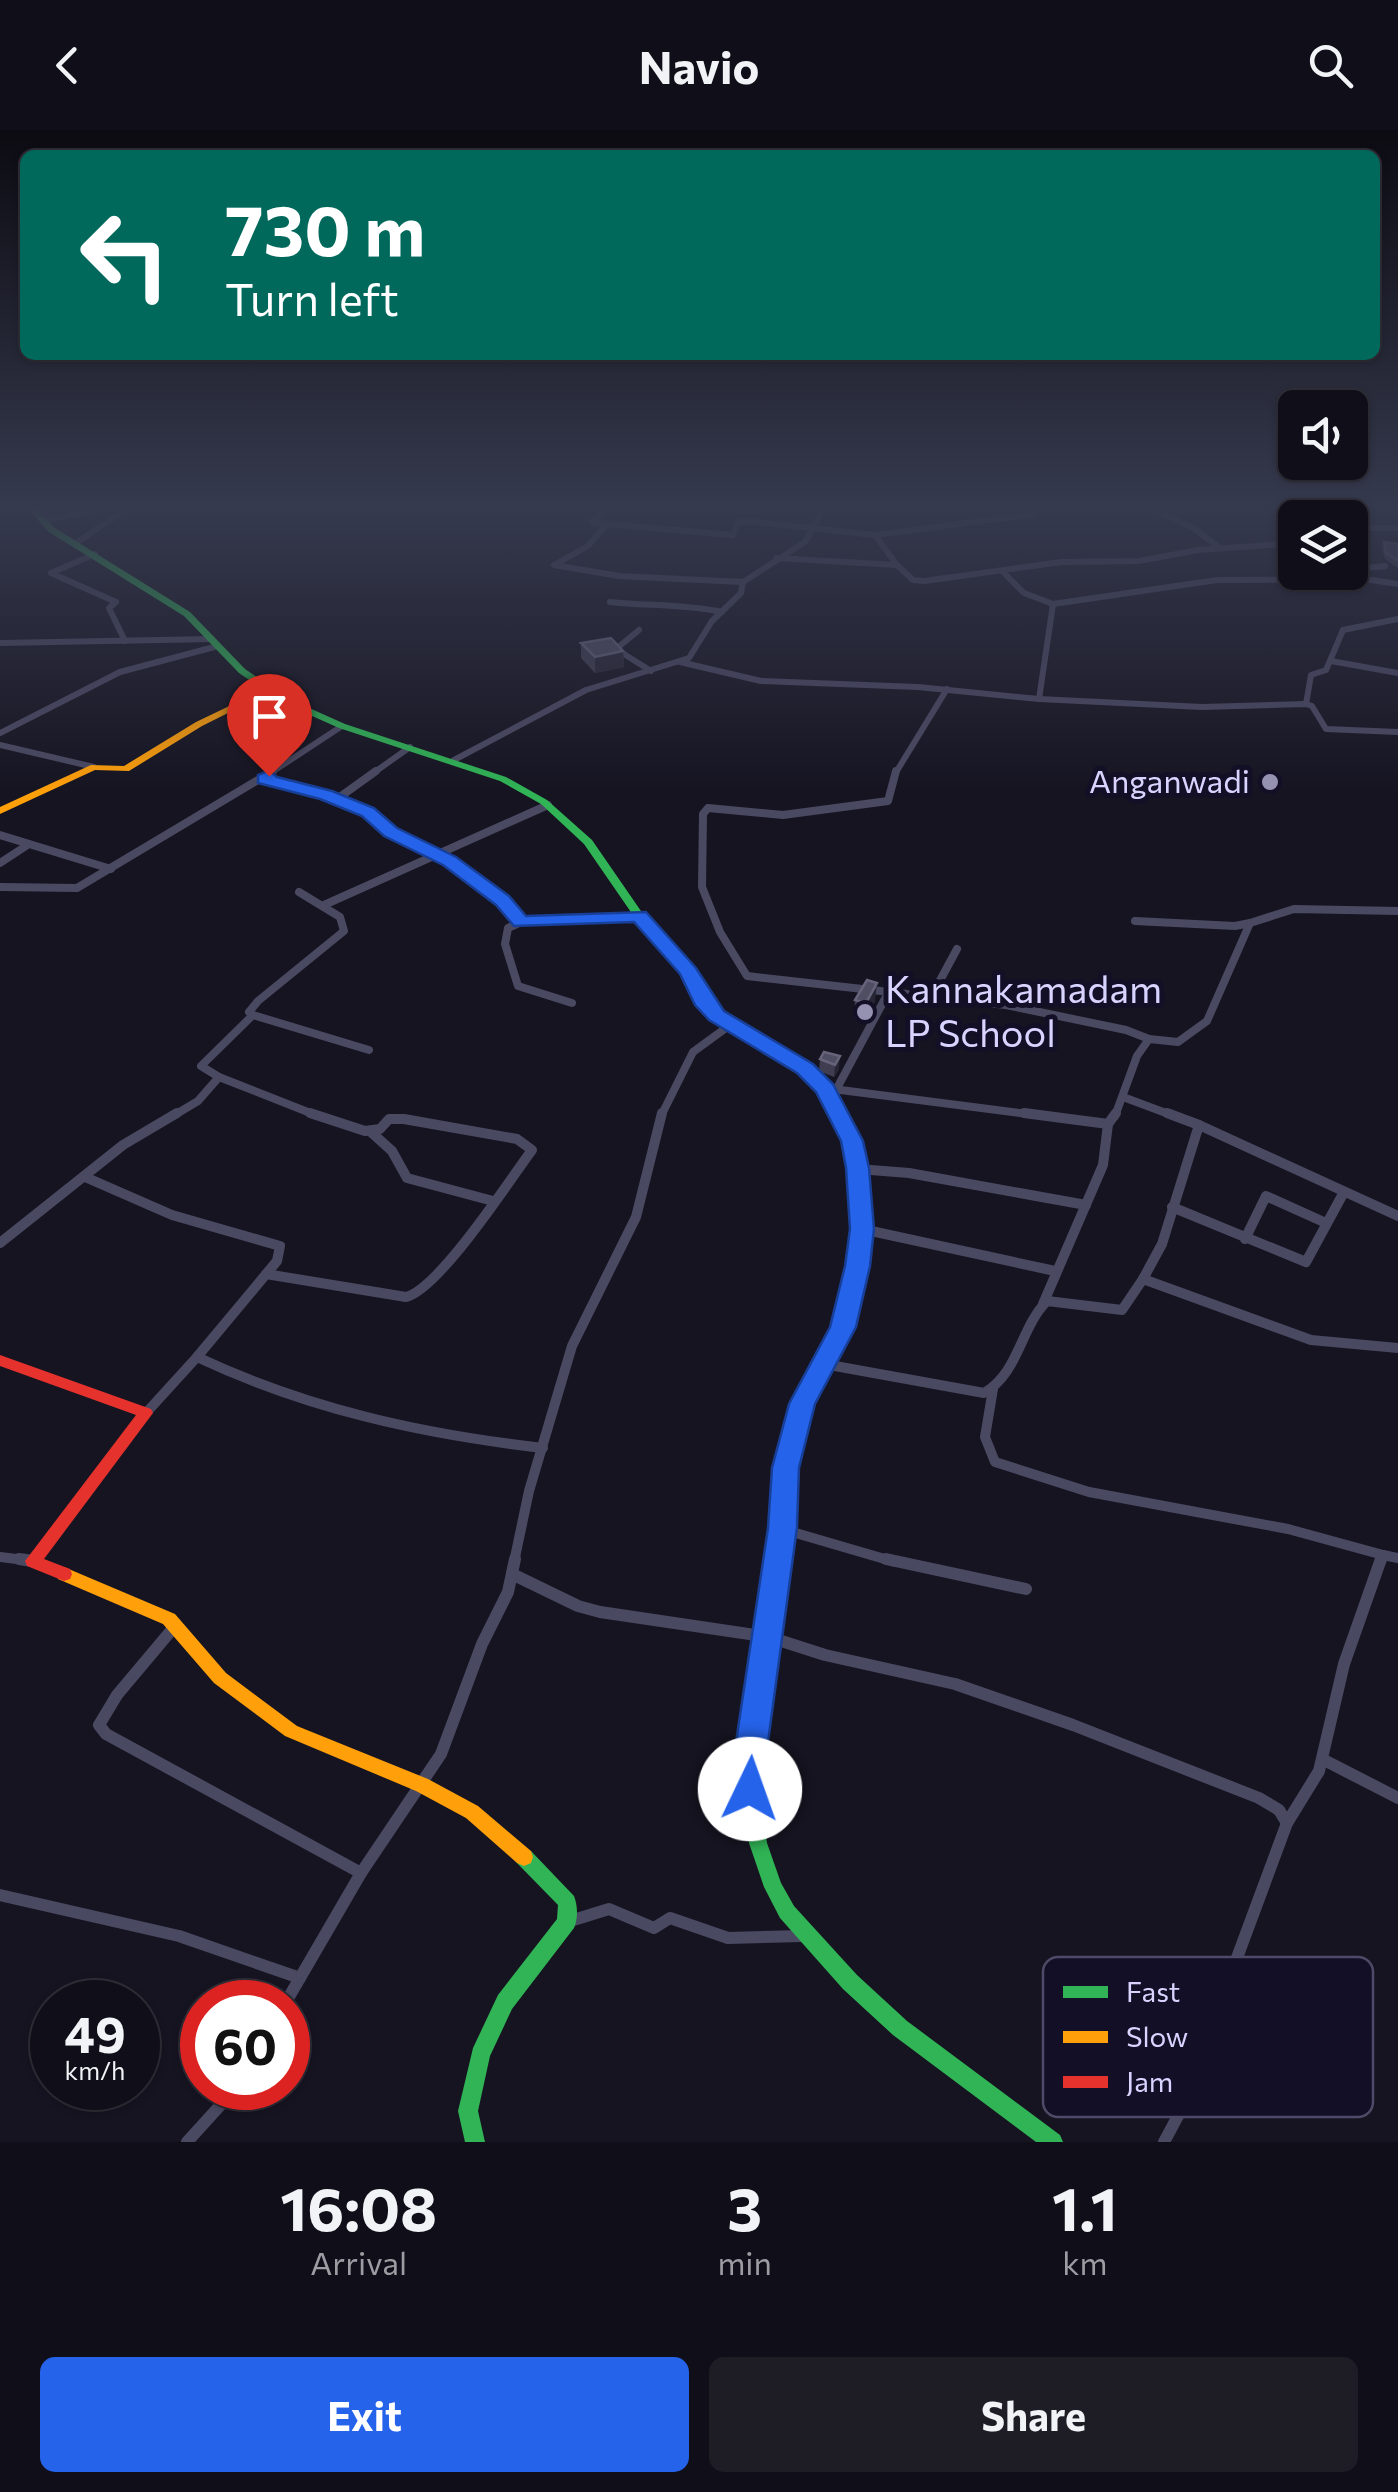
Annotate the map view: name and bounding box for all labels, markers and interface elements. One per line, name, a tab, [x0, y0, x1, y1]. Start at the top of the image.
icon: back	[40, 38, 95, 93]
text: Navio	[639, 38, 759, 93]
icon: search	[1303, 38, 1358, 93]
text: 730 m	[225, 185, 425, 270]
icon: left	[60, 190, 190, 320]
text: Turn left	[225, 270, 399, 325]
map controls	[1278, 390, 1368, 590]
button: sound	[1278, 390, 1368, 480]
button: layers	[1278, 500, 1368, 590]
pin	[227, 674, 312, 777]
icon: arrive	[242, 689, 297, 744]
place label: Anganwadi	[1089, 760, 1250, 800]
marker: Anganwadi	[1259, 771, 1281, 793]
place label: Kannakamadam LP School	[885, 964, 1162, 1055]
marker: Kannakamadam LP School	[854, 1001, 876, 1023]
position arrow	[698, 1737, 802, 1841]
legend	[1043, 1957, 1373, 2117]
text: Fast	[1126, 1974, 1180, 2008]
speed limit sign: 60	[180, 1980, 310, 2110]
text: 49	[64, 2002, 126, 2063]
text: Slow	[1126, 2019, 1188, 2053]
text: km/h	[65, 2055, 125, 2085]
text: Jam	[1126, 2064, 1173, 2098]
text: 16:08	[280, 2170, 437, 2243]
text: 3	[727, 2170, 762, 2243]
text: 1.1	[1052, 2170, 1118, 2243]
text: Arrival	[310, 2242, 407, 2282]
text: min	[717, 2242, 772, 2282]
text: km	[1062, 2242, 1108, 2282]
button: Exit	[40, 2357, 689, 2472]
button: Share	[709, 2357, 1358, 2472]

